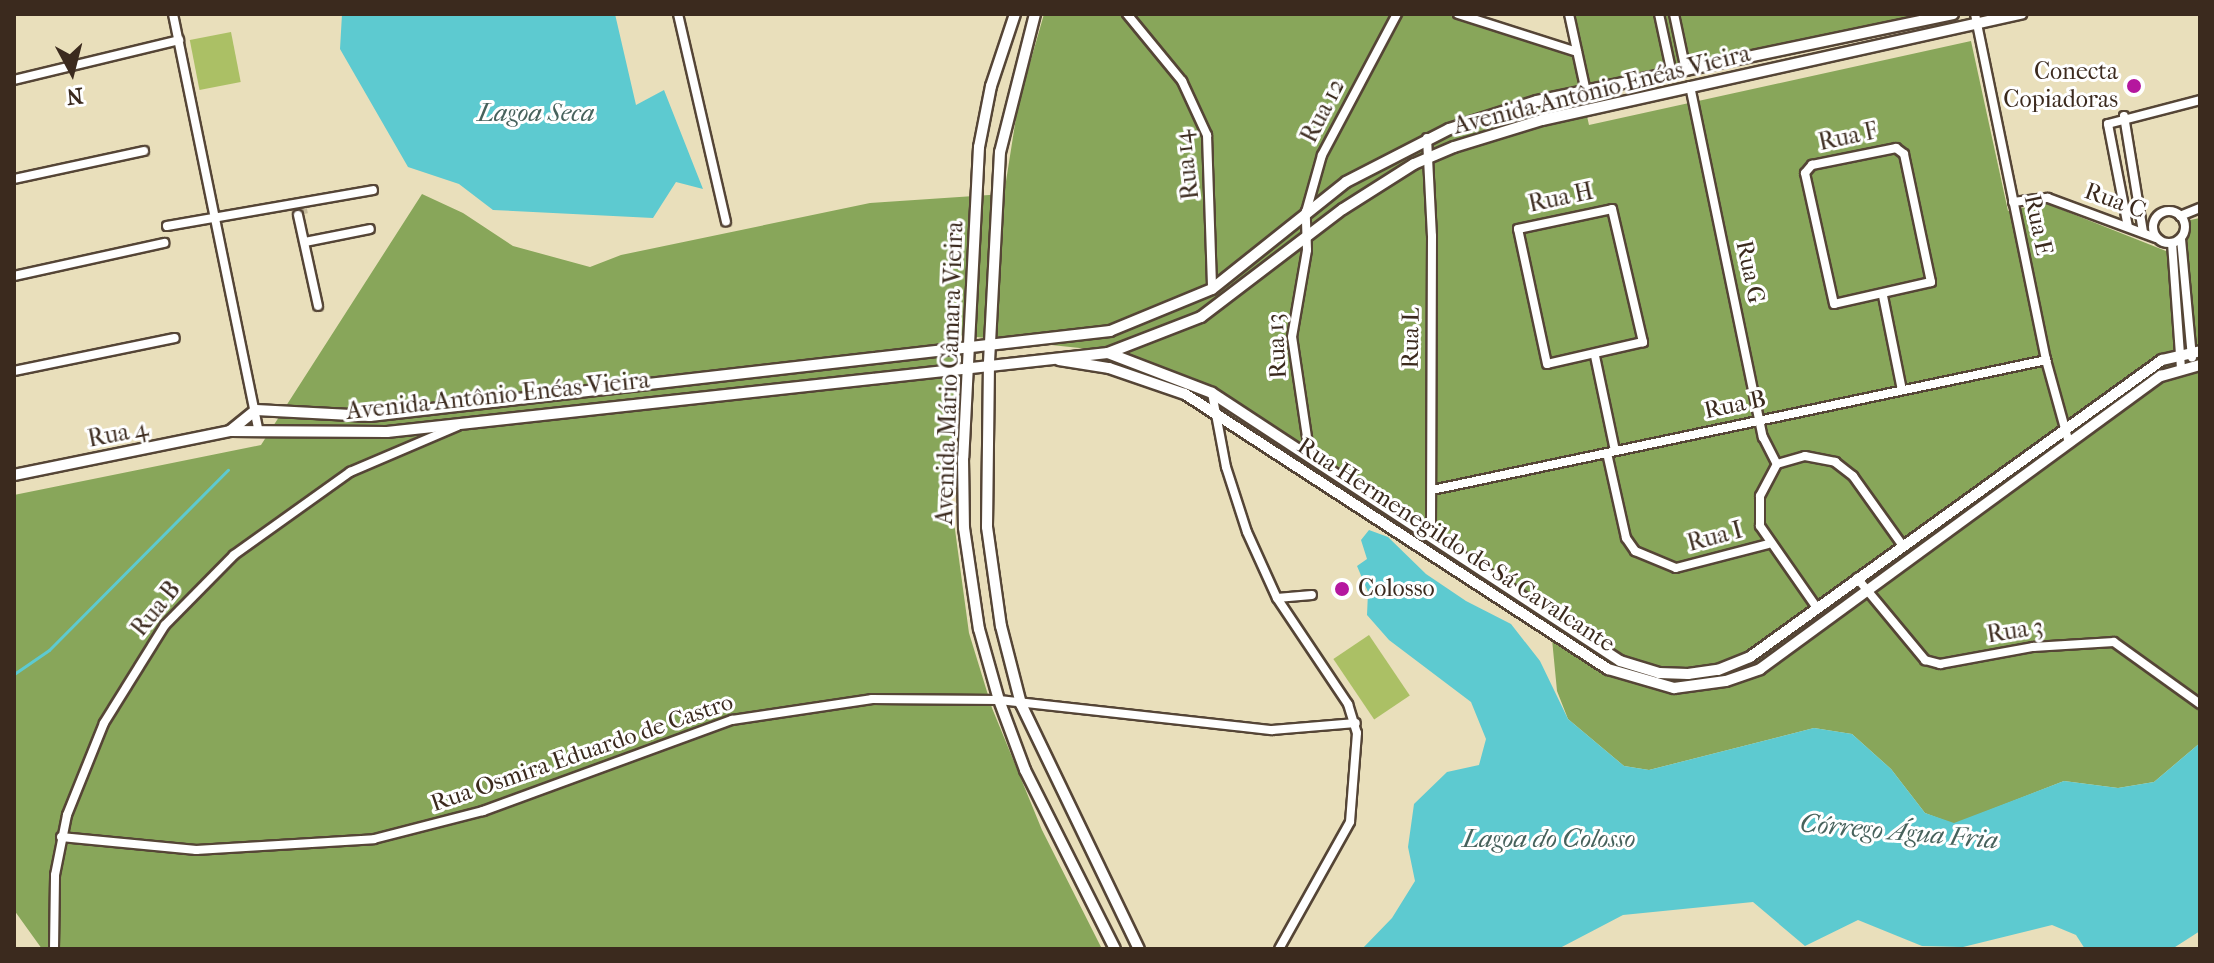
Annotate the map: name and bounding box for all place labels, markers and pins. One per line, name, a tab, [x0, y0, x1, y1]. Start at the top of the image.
place label: Conecta Copiadoras	[2003, 58, 2118, 114]
marker: Conecta Copiadoras	[2125, 77, 2143, 95]
place label: Colosso	[1358, 575, 1435, 603]
marker: Colosso	[1333, 580, 1351, 598]

